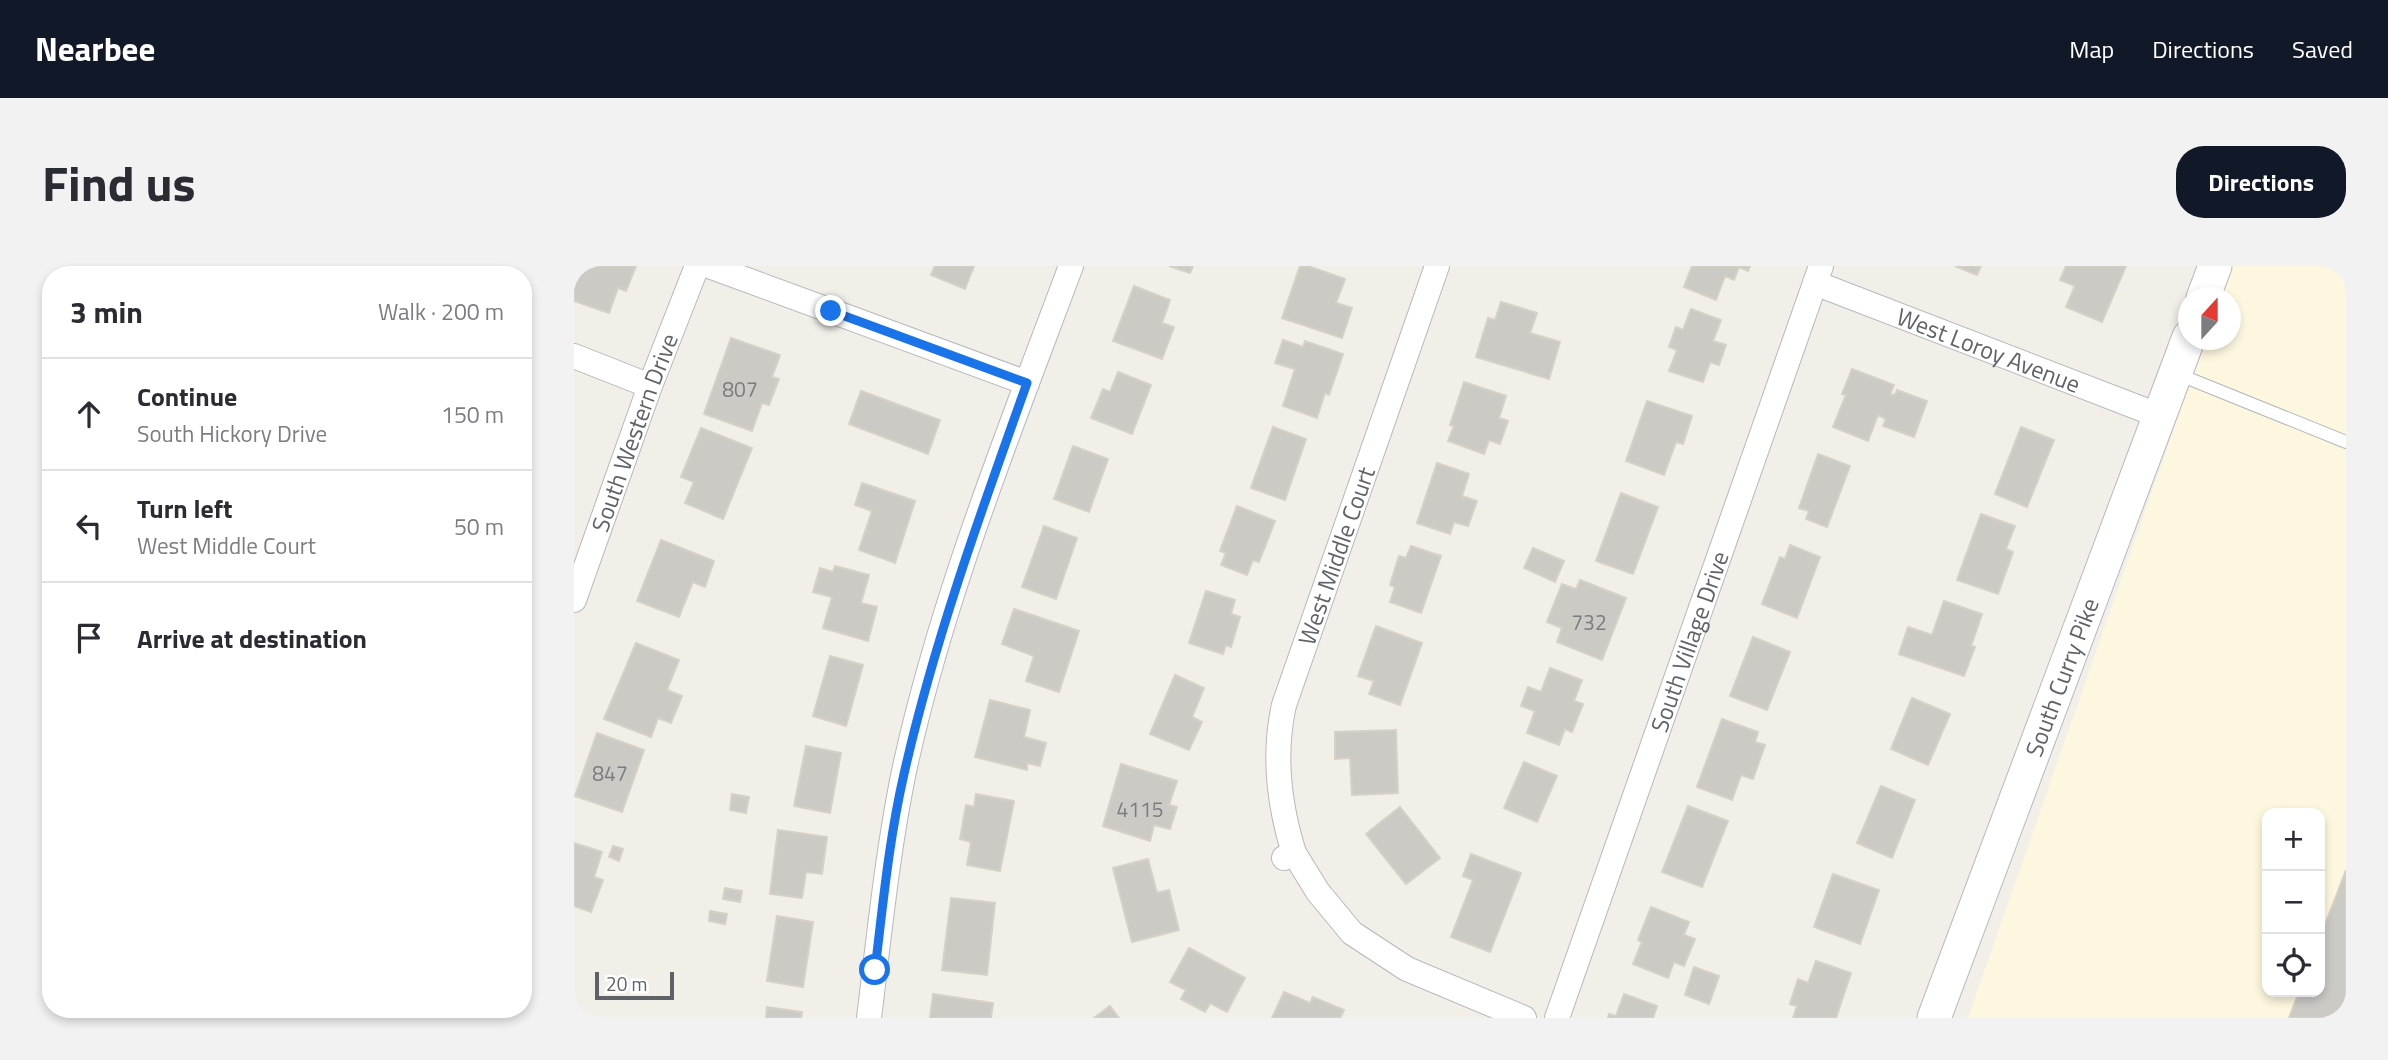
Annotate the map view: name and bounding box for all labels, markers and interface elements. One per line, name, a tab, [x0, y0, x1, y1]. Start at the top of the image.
text: Nearbee	[35, 24, 155, 74]
text: Map	[2069, 31, 2114, 67]
text: Directions	[2152, 31, 2254, 67]
text: Saved	[2292, 31, 2353, 67]
text: Find us	[42, 145, 196, 220]
button: Directions	[2176, 146, 2346, 218]
north arrow	[2178, 287, 2241, 350]
text: 3 min	[70, 289, 143, 335]
text: Walk · 200 m	[378, 294, 504, 329]
route end	[815, 295, 846, 326]
street label: West Loroy Avenue	[1891, 298, 2086, 402]
street label: South Western Drive	[582, 328, 687, 537]
house number: 807	[722, 373, 758, 405]
text: Continue	[137, 377, 237, 416]
icon: ahead	[70, 395, 108, 433]
text: 150 m	[441, 397, 504, 432]
text: South Hickory Drive	[137, 416, 327, 451]
street label: West Middle Court	[1288, 461, 1384, 650]
text: Turn left	[137, 489, 232, 528]
icon: left	[70, 507, 108, 545]
text: 50 m	[454, 509, 504, 544]
text: West Middle Court	[137, 528, 316, 563]
street label: South Village Drive	[1641, 546, 1738, 737]
street label: South Curry Pike	[2016, 593, 2108, 762]
house number: 732	[1571, 606, 1607, 638]
icon: arrive	[70, 619, 108, 657]
text: Arrive at destination	[137, 619, 367, 658]
house number: 847	[592, 757, 628, 789]
house number: 4115	[1116, 793, 1164, 825]
map controls	[2262, 808, 2325, 997]
button: +	[2262, 808, 2325, 871]
button: −	[2262, 871, 2325, 934]
button: locate	[2262, 934, 2325, 997]
route start	[859, 954, 890, 985]
scale bar	[595, 969, 674, 1001]
text: 20 m	[606, 969, 647, 998]

